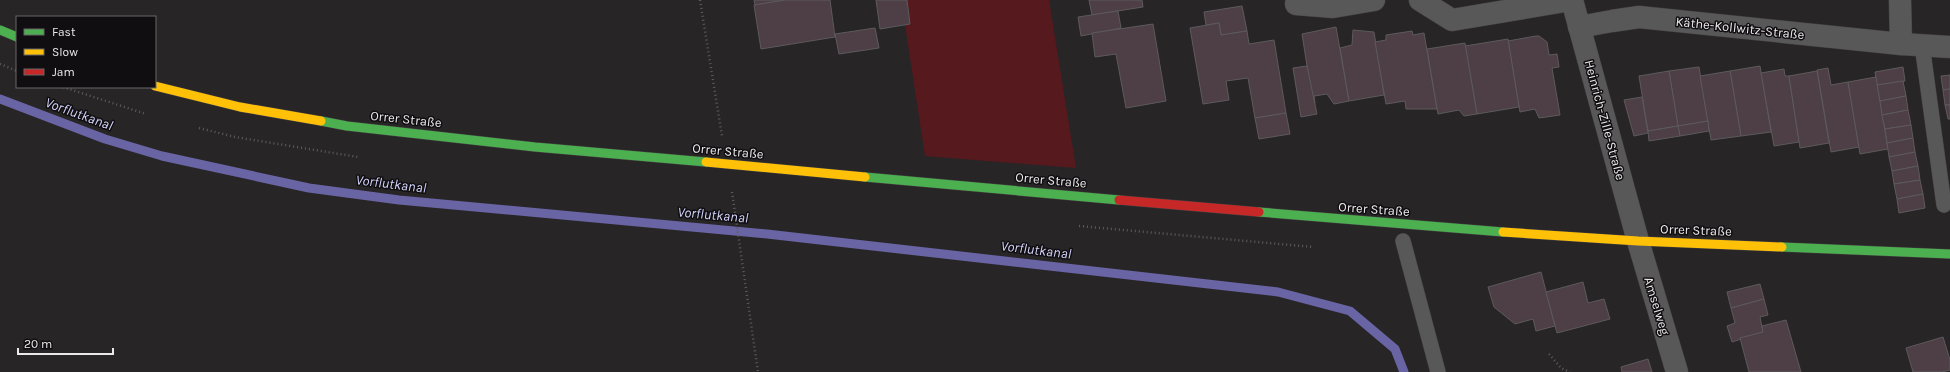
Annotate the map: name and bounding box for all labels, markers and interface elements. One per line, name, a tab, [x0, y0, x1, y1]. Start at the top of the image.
street label: Käthe-Kollwitz-Straße	[1675, 14, 1805, 42]
legend	[16, 16, 156, 88]
text: Fast	[52, 25, 76, 39]
text: Slow	[52, 45, 78, 59]
street label: Heinrich-Zille-Straße	[1582, 58, 1628, 182]
text: Jam	[52, 65, 75, 79]
water label: Vorflutkanal	[43, 94, 116, 134]
street label: Orrer Straße	[370, 108, 443, 130]
street label: Orrer Straße	[692, 140, 765, 162]
street label: Orrer Straße	[1015, 169, 1088, 191]
water label: Vorflutkanal	[355, 171, 428, 197]
street label: Orrer Straße	[1338, 199, 1411, 219]
water label: Vorflutkanal	[677, 203, 750, 227]
street label: Orrer Straße	[1660, 221, 1732, 239]
water label: Vorflutkanal	[1000, 237, 1073, 263]
street label: Amselweg	[1641, 275, 1673, 338]
scale bar	[18, 330, 113, 356]
text: 20 m	[24, 337, 52, 351]

